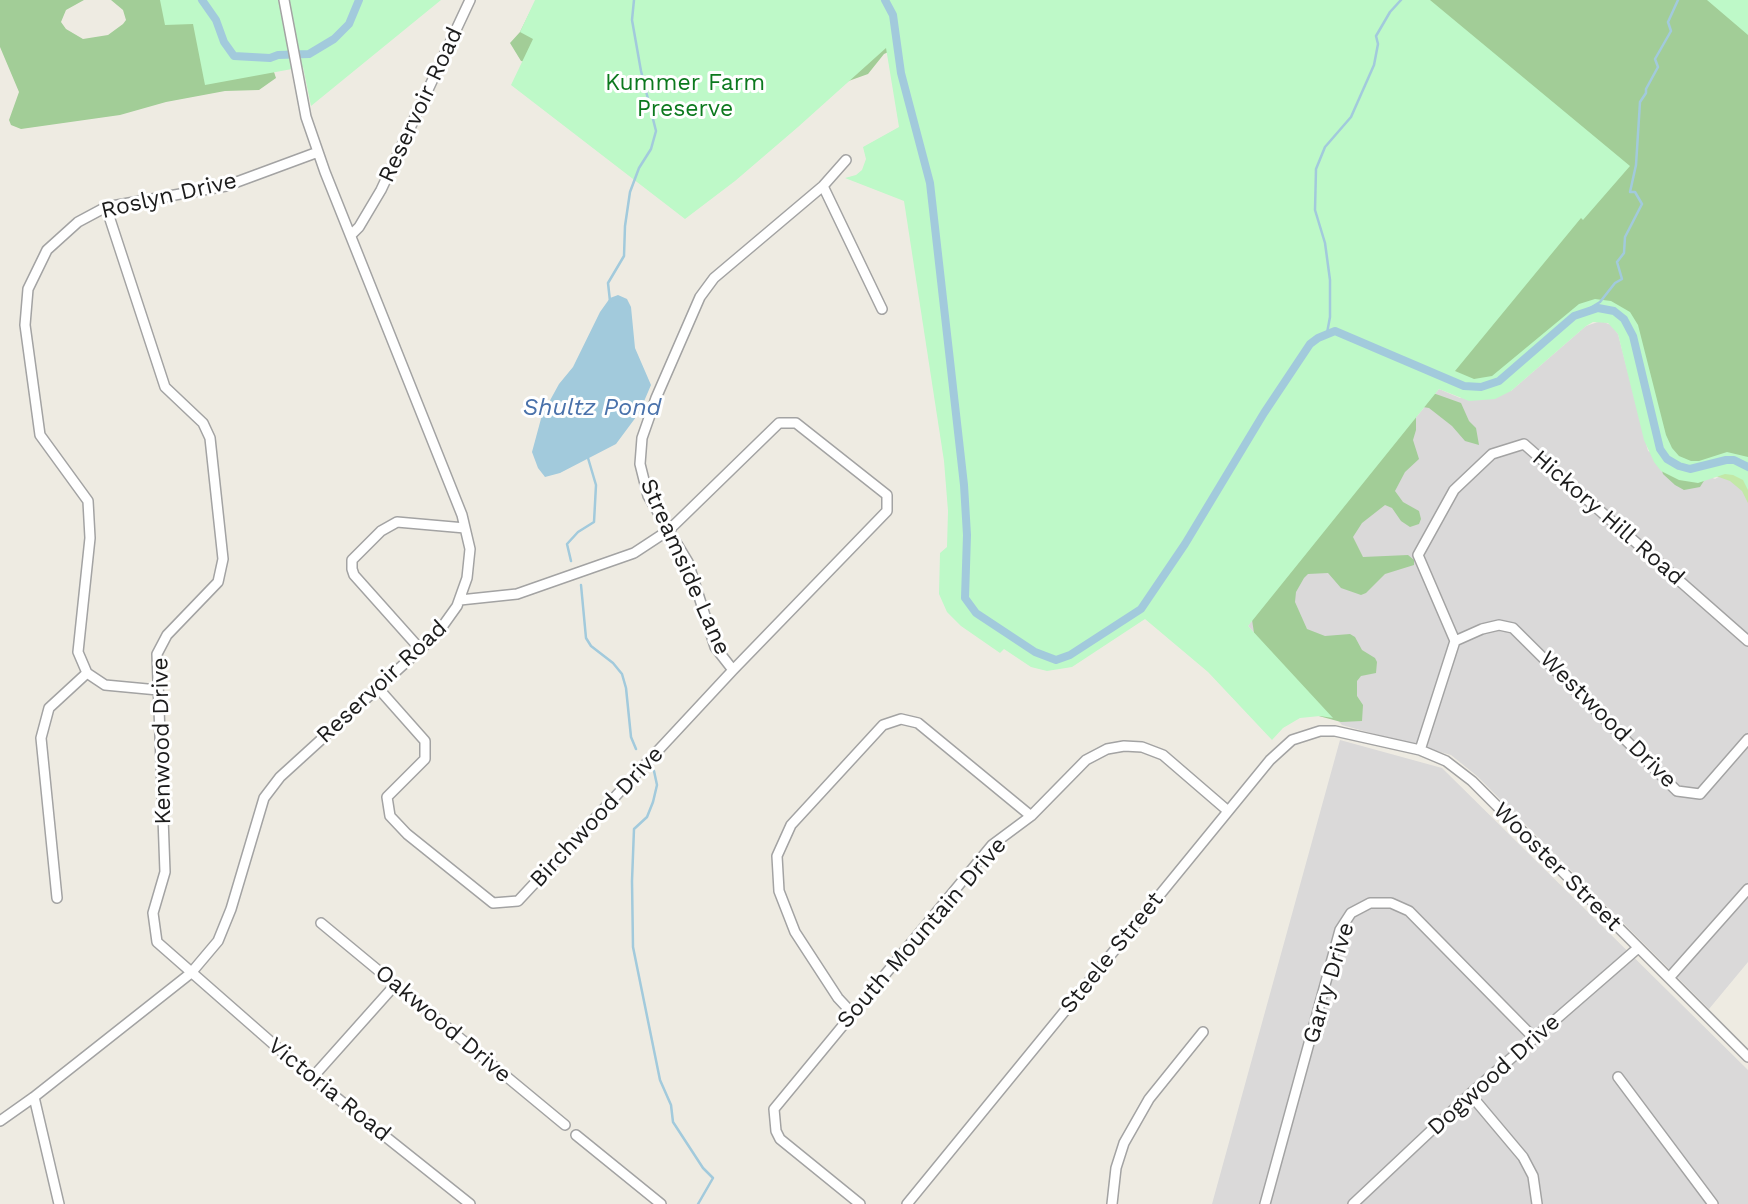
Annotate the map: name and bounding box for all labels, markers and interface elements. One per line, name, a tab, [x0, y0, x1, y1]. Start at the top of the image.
street label: Reservoir Road	[373, 23, 469, 187]
park label: Kummer Farm Preserve	[605, 69, 765, 123]
street label: Roslyn Drive	[98, 167, 240, 225]
water label: Shultz Pond	[523, 394, 661, 422]
street label: Hickory Hill Road	[1526, 444, 1690, 592]
street label: Streamside Lane	[634, 475, 736, 659]
street label: Reservoir Road	[311, 615, 453, 749]
street label: Westwood Drive	[1534, 646, 1682, 794]
street label: Kenwood Drive	[147, 657, 177, 825]
street label: Birchwood Drive	[525, 741, 669, 893]
street label: Wooster Street	[1487, 797, 1627, 937]
street label: South Mountain Drive	[832, 832, 1012, 1034]
street label: Steele Street	[1055, 887, 1169, 1019]
street label: Garry Drive	[1297, 919, 1361, 1047]
street label: Oakwood Drive	[369, 959, 517, 1089]
street label: Dogwood Drive	[1422, 1008, 1566, 1142]
street label: Victoria Road	[262, 1032, 396, 1148]

